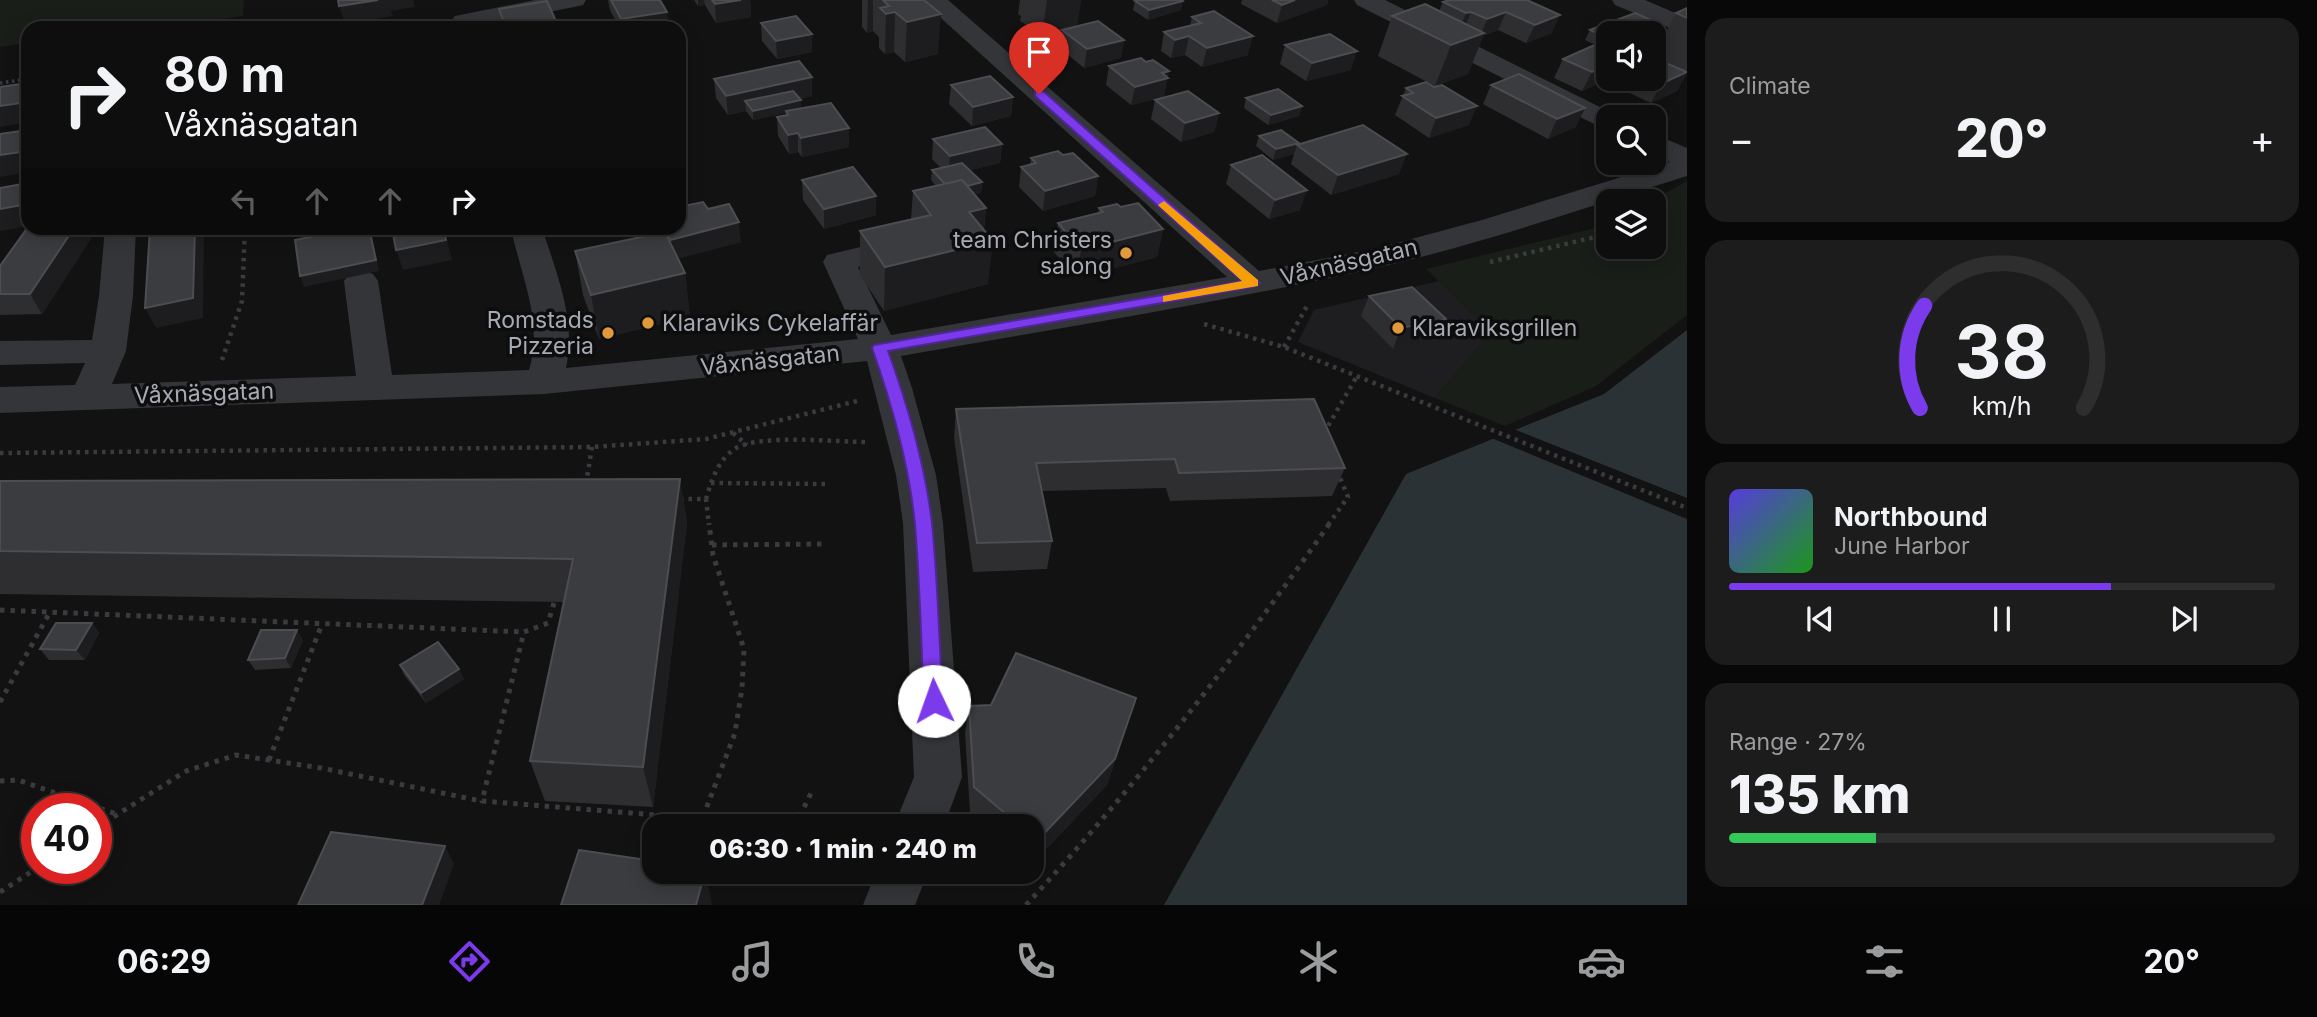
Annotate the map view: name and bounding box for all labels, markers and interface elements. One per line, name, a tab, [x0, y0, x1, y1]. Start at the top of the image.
map controls	[1596, 21, 1666, 259]
button: sound	[1596, 21, 1666, 91]
pin	[1009, 22, 1069, 94]
icon: arrive	[1020, 33, 1058, 71]
text: 80 m	[164, 45, 285, 104]
icon: right	[49, 49, 140, 140]
text: Climate	[1729, 72, 1811, 100]
text: Våxnäsgatan	[164, 105, 359, 144]
button: search	[1596, 105, 1666, 175]
text: 20°	[1955, 107, 2049, 170]
text: −	[1729, 116, 1754, 162]
text: +	[2250, 116, 2275, 162]
icon: left	[225, 182, 263, 220]
icon: ahead	[298, 182, 336, 220]
icon: ahead	[371, 182, 409, 220]
icon: right	[444, 182, 482, 220]
button: layers	[1596, 189, 1666, 259]
place label: team Christers salong	[953, 226, 1112, 280]
street label: Våxnäsgatan	[1278, 233, 1420, 291]
marker: team Christers salong	[1118, 245, 1134, 261]
place label: Romstads Pizzeria	[487, 306, 594, 360]
text: 38	[1955, 307, 2049, 396]
place label: Klaraviks Cykelaffär	[662, 309, 878, 337]
place label: Klaraviksgrillen	[1412, 314, 1577, 342]
marker: Klaraviks Cykelaffär	[640, 315, 656, 331]
marker: Klaraviksgrillen	[1390, 320, 1406, 336]
marker: Romstads Pizzeria	[600, 325, 616, 341]
street label: Våxnäsgatan	[699, 339, 841, 381]
street label: Våxnäsgatan	[134, 377, 274, 409]
text: km/h	[1972, 390, 2032, 420]
text: Northbound	[1834, 501, 1988, 532]
text: June Harbor	[1834, 532, 1970, 560]
icon: previous	[1801, 600, 1839, 638]
icon: pause	[1983, 600, 2021, 638]
icon: next	[2165, 600, 2203, 638]
position arrow	[897, 664, 971, 738]
text: Range · 27%	[1729, 728, 1867, 756]
text: 135 km	[1729, 763, 1910, 826]
speed limit sign: 40	[21, 793, 112, 884]
text: 06:30 · 1 min · 240 m	[709, 833, 977, 864]
icon: directions	[445, 937, 494, 986]
icon: music	[728, 937, 777, 986]
icon: phone	[1011, 937, 1060, 986]
icon: climate	[1294, 937, 1343, 986]
icon: car	[1577, 937, 1626, 986]
icon: filters	[1860, 937, 1909, 986]
text: 06:29	[117, 942, 211, 981]
text: 20°	[2143, 942, 2200, 981]

